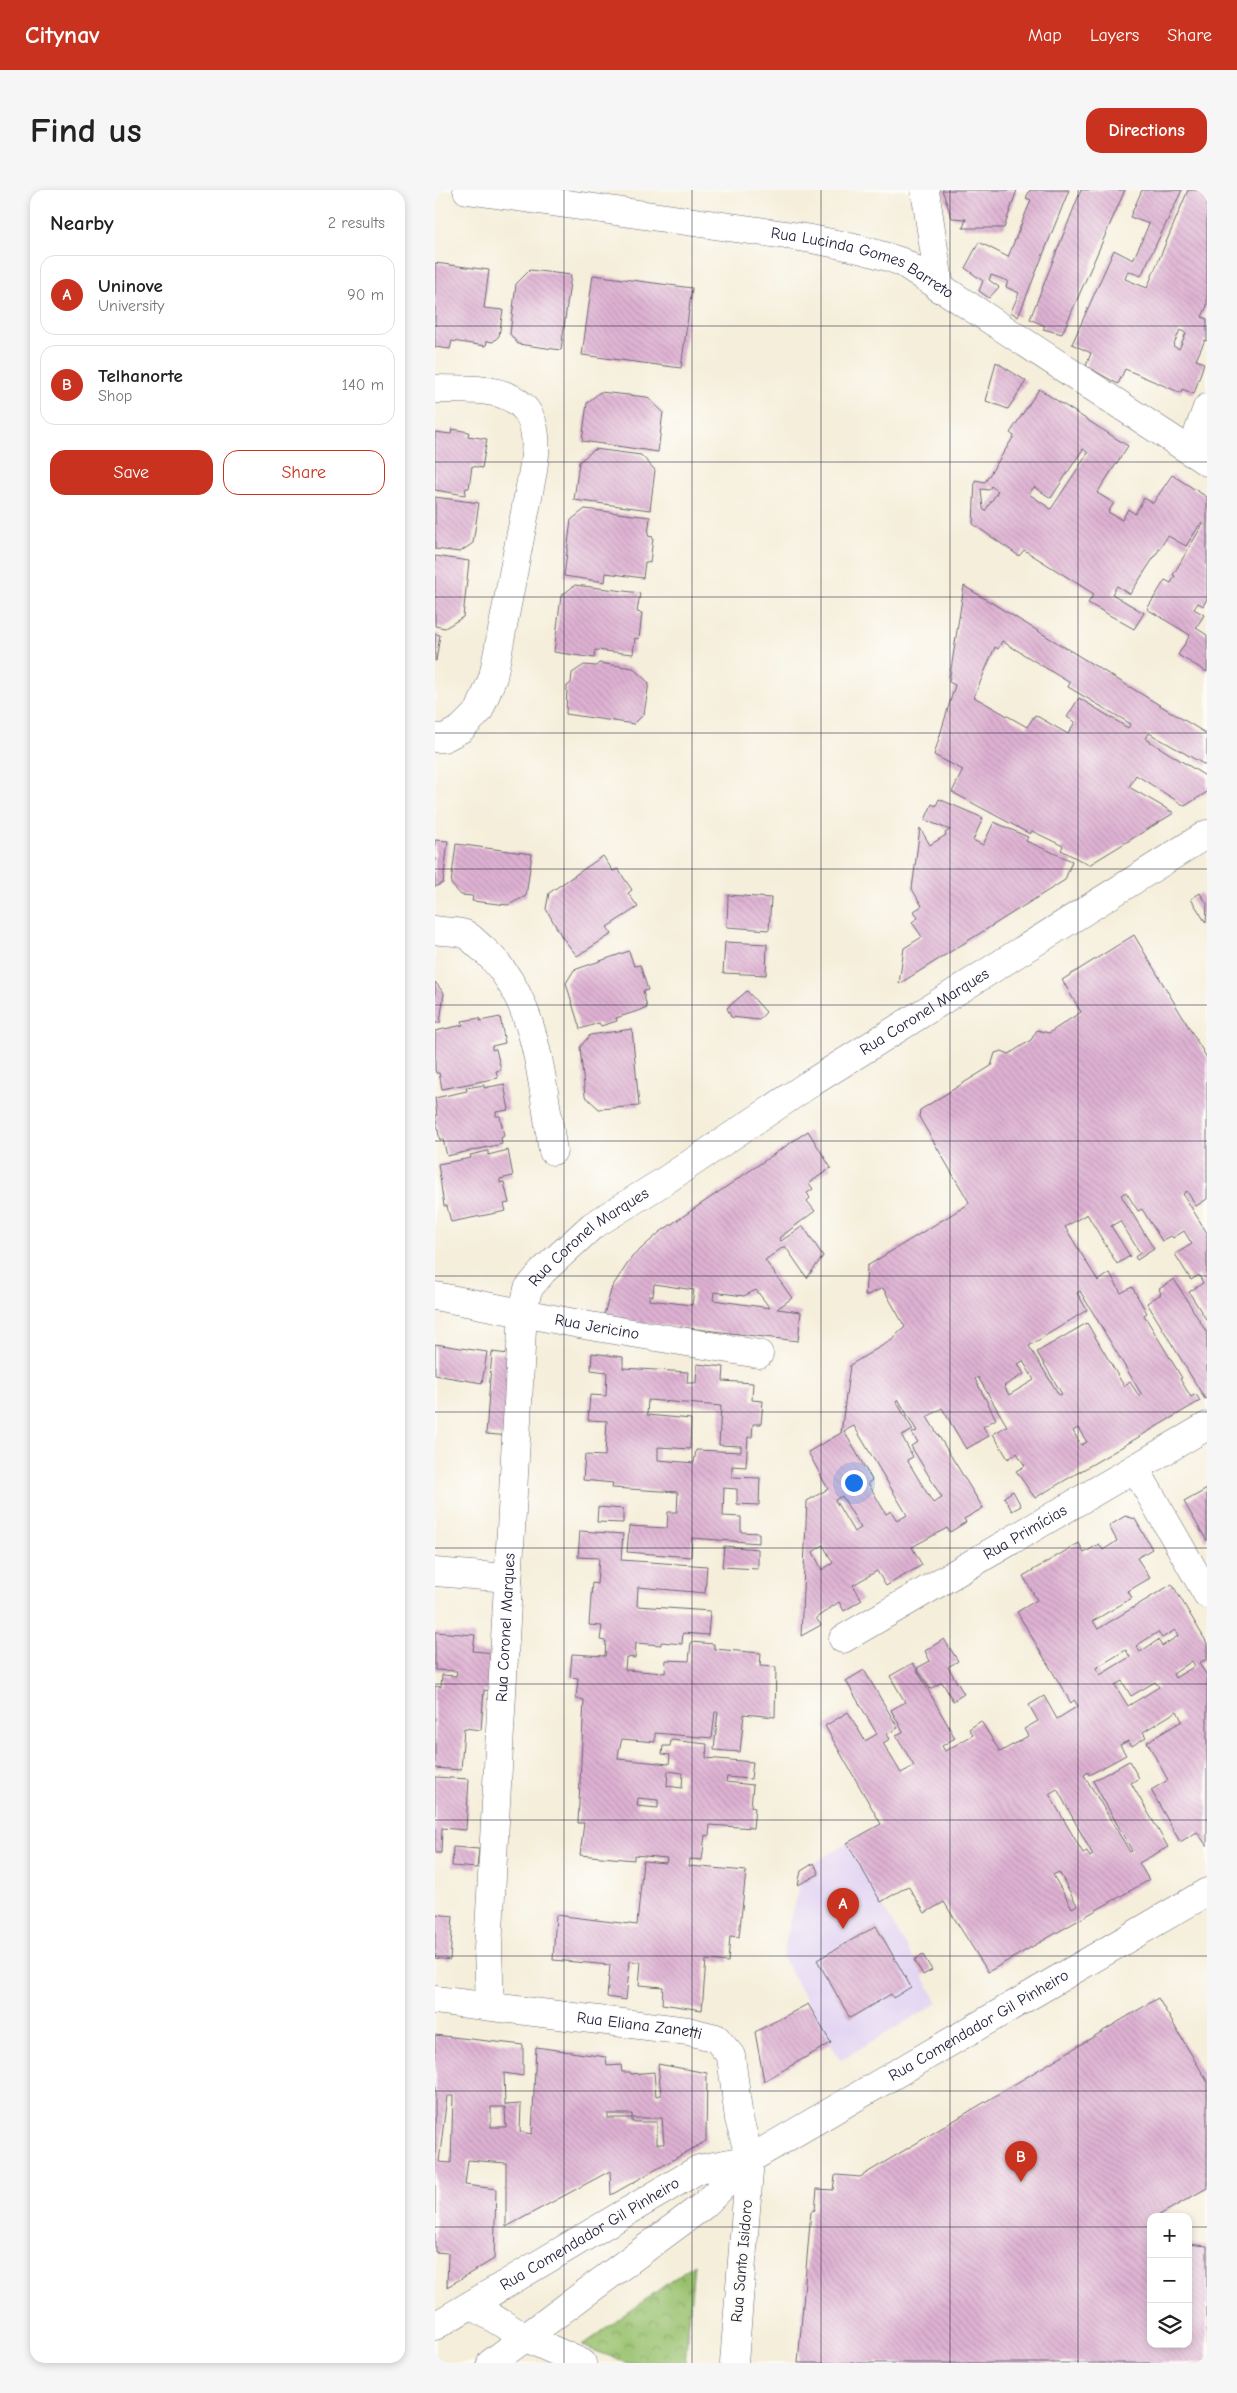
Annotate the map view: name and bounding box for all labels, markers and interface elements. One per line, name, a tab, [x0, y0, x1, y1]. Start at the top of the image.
text: Citynav	[25, 21, 100, 49]
text: Map	[1028, 25, 1062, 46]
text: Layers	[1090, 25, 1139, 46]
text: Share	[1167, 25, 1212, 46]
button: Directions	[1086, 108, 1207, 153]
text: Find us	[30, 110, 142, 151]
text: Nearby	[50, 211, 114, 235]
text: 2 results	[328, 214, 385, 232]
street label: Rua Lucinda Gomes Barreto	[770, 224, 957, 302]
text: Uninove	[98, 275, 163, 297]
text: A	[63, 286, 71, 304]
text: 90 m	[347, 286, 384, 304]
text: University	[98, 297, 164, 315]
text: Telhanorte	[98, 365, 183, 387]
text: B	[62, 376, 72, 394]
text: 140 m	[342, 376, 384, 394]
text: Shop	[98, 387, 132, 405]
button: Save	[50, 450, 213, 495]
button: Share	[223, 450, 385, 495]
street label: Rua Coronel Marques	[857, 964, 992, 1059]
street label: Rua Coronel Marques	[525, 1184, 652, 1290]
street label: Rua Jericino	[553, 1310, 641, 1343]
your location	[841, 1470, 867, 1496]
street label: Rua Primícias	[980, 1501, 1070, 1564]
street label: Rua Coronel Marques	[493, 1552, 519, 1702]
pin: A	[827, 1888, 859, 1929]
street label: Rua Comendador Gil Pinheiro	[885, 1966, 1072, 2085]
street label: Rua Eliana Zanetti	[576, 2008, 704, 2043]
pin: B	[1005, 2141, 1037, 2182]
street label: Rua Comendador Gil Pinheiro	[497, 2174, 683, 2294]
street label: Rua Santo Isidoro	[728, 2199, 756, 2323]
map controls	[1147, 2213, 1192, 2348]
button: +	[1147, 2213, 1192, 2258]
button: −	[1147, 2258, 1192, 2303]
button: layers	[1147, 2303, 1192, 2348]

